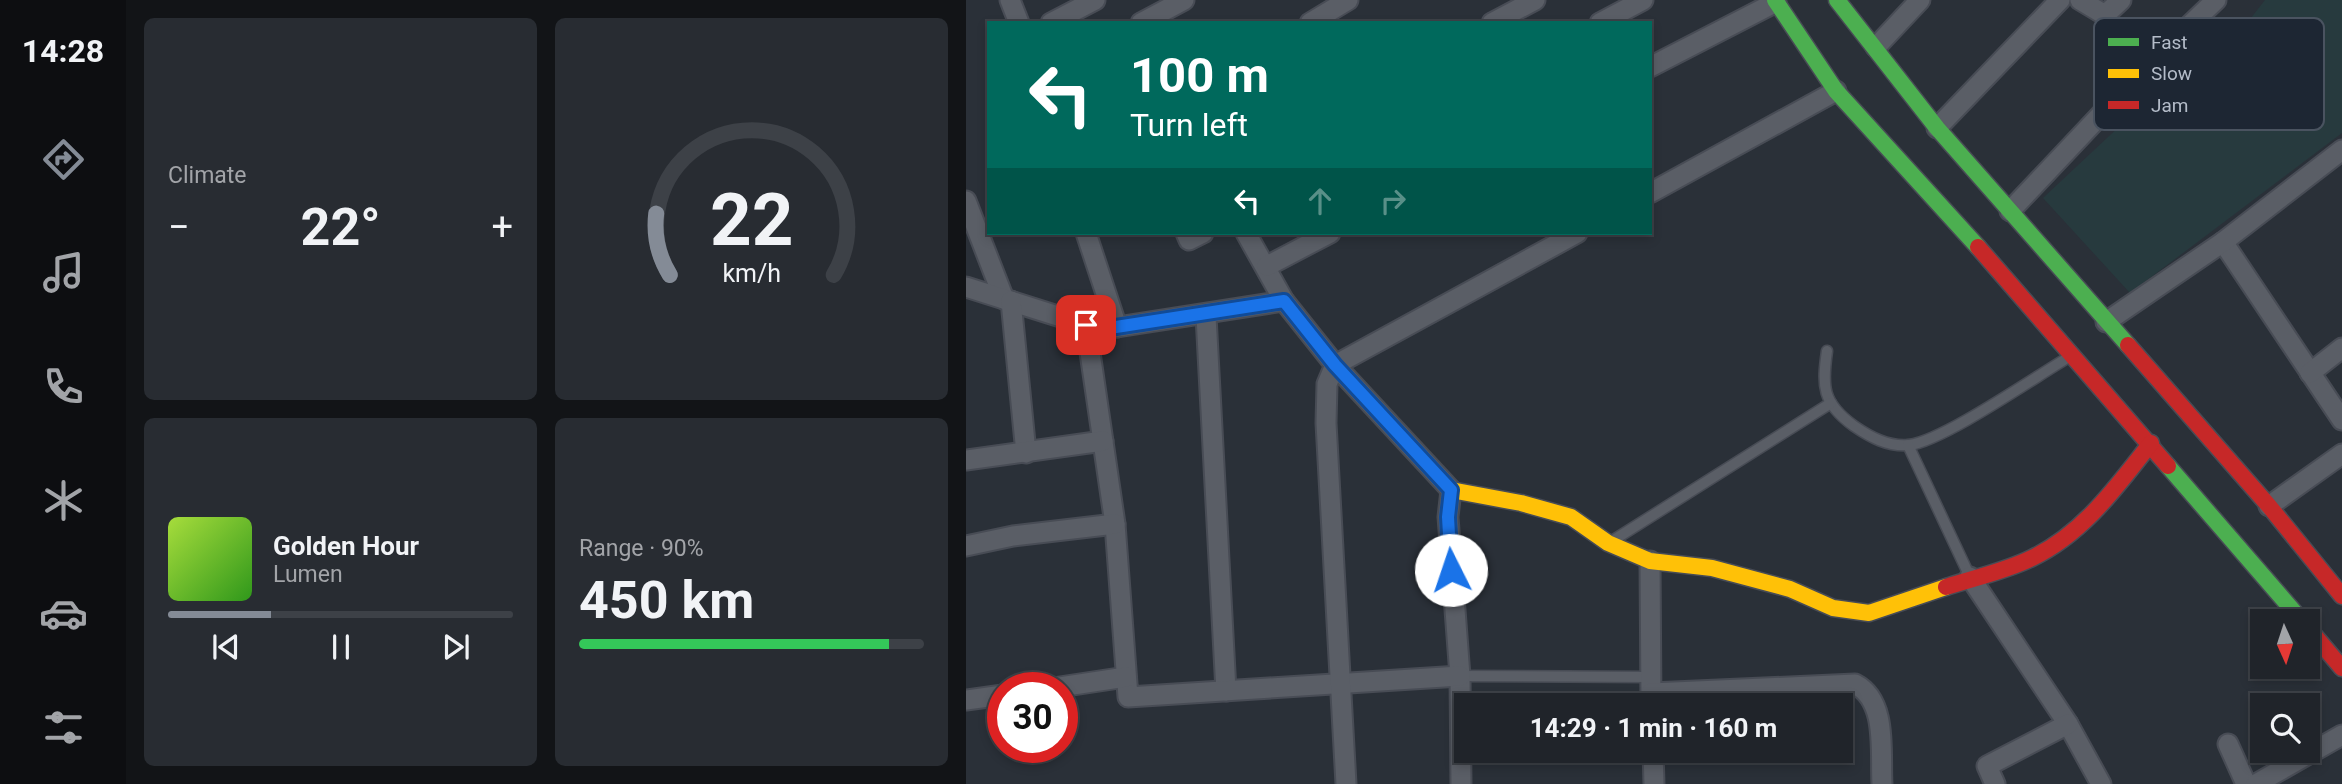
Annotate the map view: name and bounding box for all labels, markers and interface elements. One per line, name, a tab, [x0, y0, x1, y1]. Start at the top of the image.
legend	[2094, 18, 2324, 130]
text: Fast	[2151, 31, 2188, 54]
text: 14:28	[22, 32, 104, 70]
text: 100 m	[1130, 47, 1269, 104]
icon: left	[1015, 49, 1106, 140]
text: Slow	[2151, 62, 2192, 85]
text: Jam	[2151, 94, 2188, 117]
text: Turn left	[1130, 106, 1248, 144]
icon: directions	[39, 135, 88, 184]
text: Climate	[168, 162, 247, 189]
text: 22	[710, 177, 793, 263]
icon: left	[1228, 182, 1266, 220]
icon: ahead	[1301, 182, 1339, 220]
icon: right	[1374, 182, 1412, 220]
text: 22°	[301, 197, 381, 258]
text: −	[168, 205, 190, 249]
text: +	[491, 205, 513, 249]
icon: music	[39, 248, 88, 297]
text: km/h	[722, 259, 781, 288]
pin	[1056, 295, 1116, 355]
icon: arrive	[1067, 306, 1105, 344]
icon: phone	[39, 362, 88, 411]
icon: climate	[39, 476, 88, 525]
text: Golden Hour	[273, 531, 419, 561]
position arrow	[1414, 533, 1488, 607]
text: Range · 90%	[579, 535, 704, 562]
text: Lumen	[273, 561, 343, 588]
text: 450 km	[579, 570, 754, 631]
icon: car	[39, 589, 88, 638]
north arrow	[2250, 609, 2320, 679]
map controls	[2250, 609, 2320, 763]
icon: previous	[207, 628, 245, 666]
icon: pause	[322, 628, 360, 666]
icon: next	[437, 628, 475, 666]
speed limit sign: 30	[987, 672, 1078, 763]
button: search	[2250, 693, 2320, 763]
icon: filters	[39, 703, 88, 752]
text: 14:29 · 1 min · 160 m	[1530, 713, 1777, 743]

